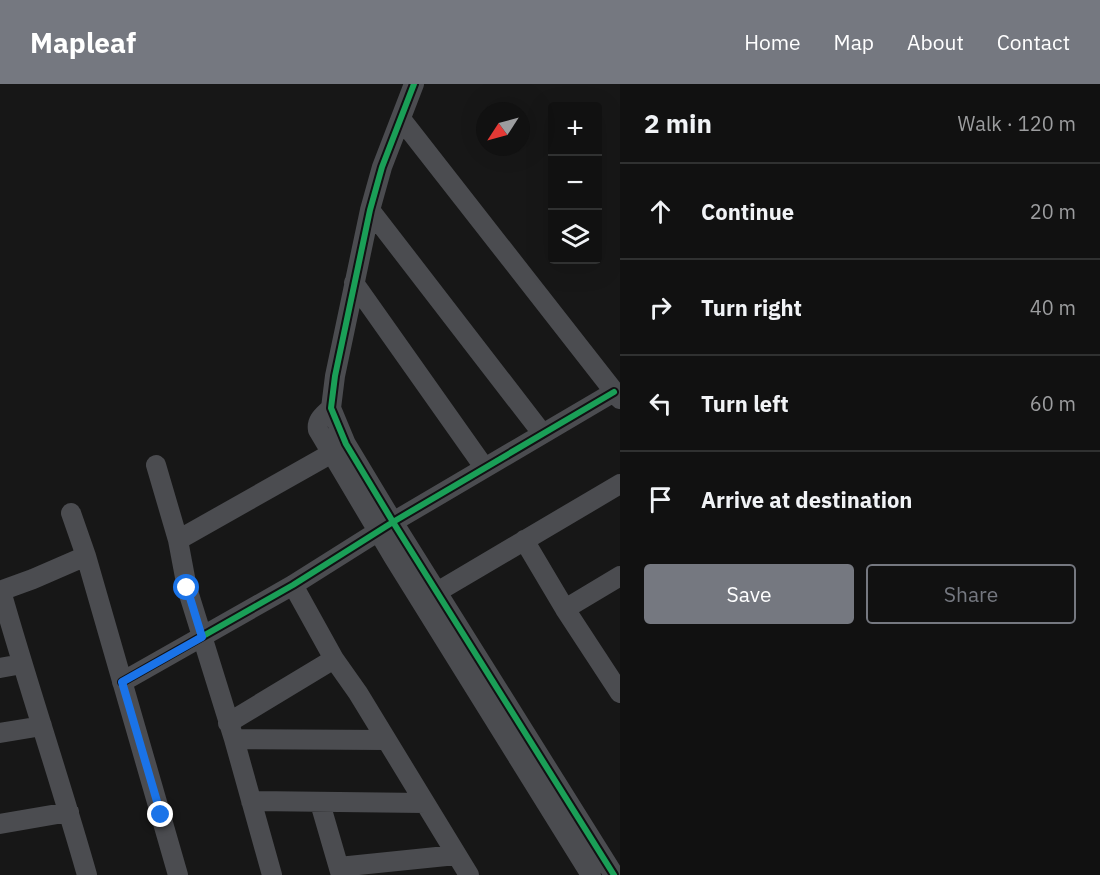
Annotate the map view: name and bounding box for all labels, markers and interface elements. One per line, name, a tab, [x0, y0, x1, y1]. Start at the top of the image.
text: Mapleaf	[30, 24, 136, 61]
text: Home	[744, 28, 801, 56]
text: Map	[834, 28, 874, 56]
text: About	[907, 28, 964, 56]
text: Contact	[997, 28, 1070, 56]
north arrow	[476, 102, 530, 156]
map controls	[548, 102, 602, 264]
button: +	[548, 102, 602, 156]
text: 2 min	[644, 106, 712, 140]
text: Walk · 120 m	[958, 110, 1076, 137]
button: −	[548, 156, 602, 210]
icon: ahead	[644, 195, 677, 228]
text: Continue	[701, 197, 794, 226]
text: 20 m	[1030, 198, 1076, 225]
button: layers	[548, 210, 602, 264]
icon: right	[644, 291, 677, 324]
text: Turn right	[701, 293, 802, 322]
text: 40 m	[1030, 294, 1076, 321]
icon: left	[644, 387, 677, 420]
text: Turn left	[701, 389, 789, 418]
text: 60 m	[1030, 390, 1076, 417]
icon: arrive	[644, 483, 677, 516]
text: Arrive at destination	[701, 485, 912, 514]
button: Save	[644, 564, 854, 624]
button: Share	[866, 564, 1076, 624]
route start	[173, 574, 199, 600]
route end	[147, 801, 173, 827]

